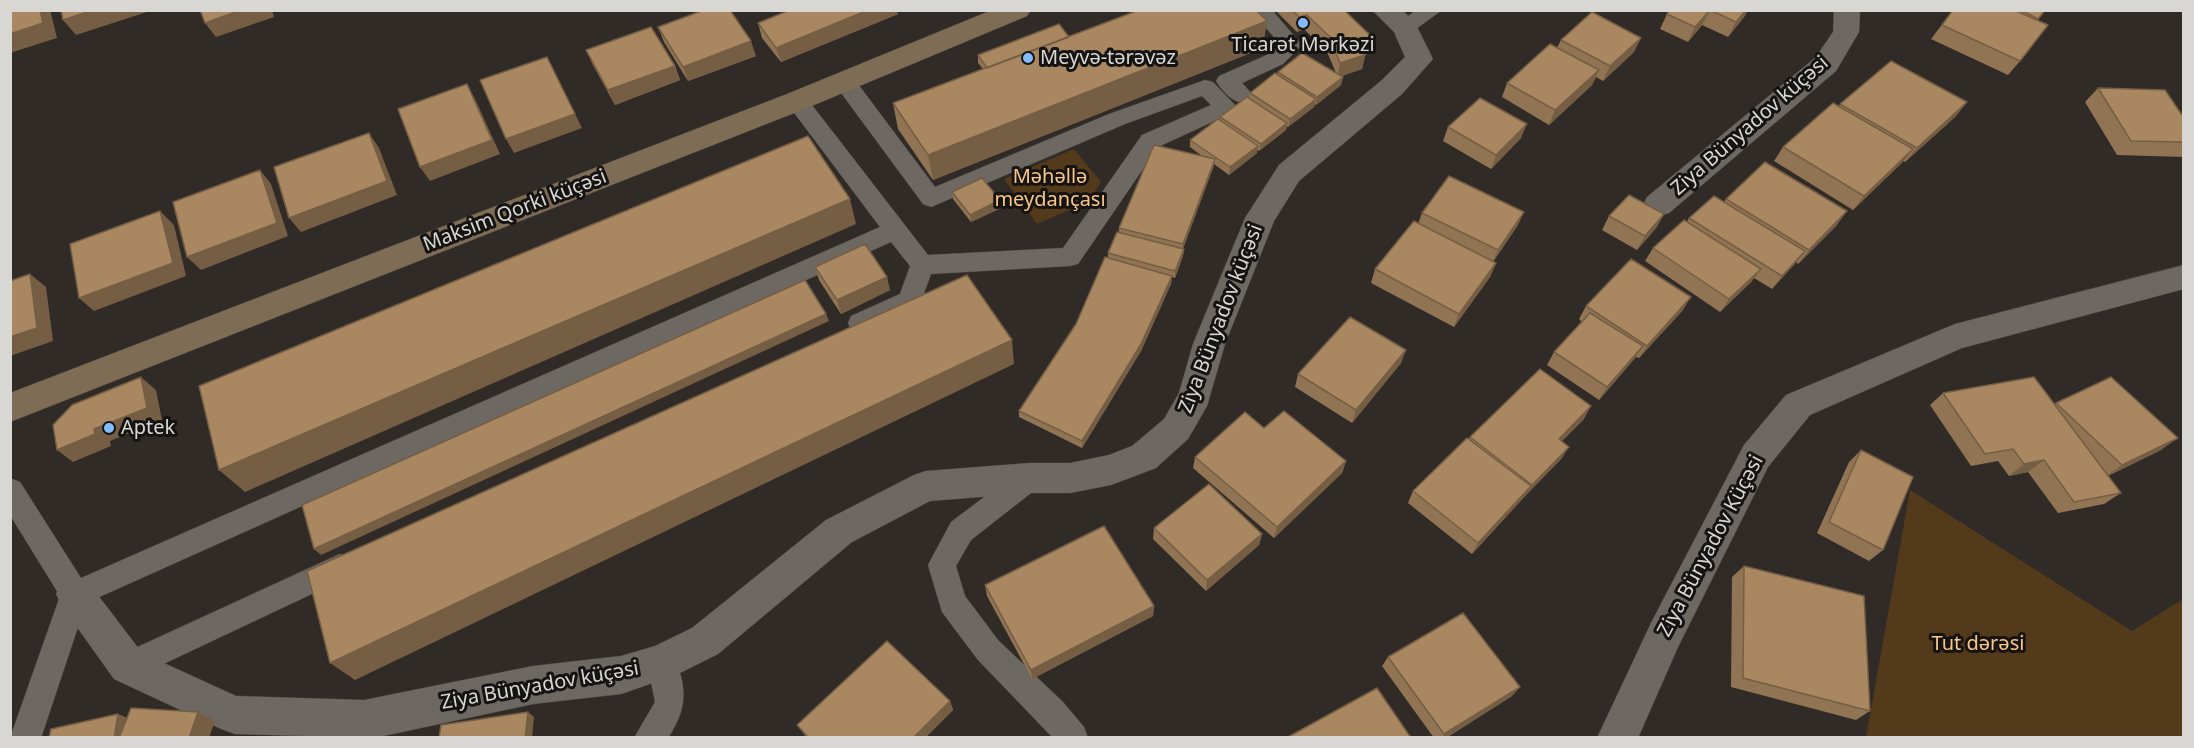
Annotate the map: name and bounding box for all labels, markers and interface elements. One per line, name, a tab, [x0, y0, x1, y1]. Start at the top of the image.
marker: Ticarət Mərkəzi	[1296, 16, 1310, 30]
place label: Ticarət Mərkəzi	[1231, 33, 1375, 57]
place label: Meyvə-tərəvəz	[1040, 46, 1176, 70]
marker: Meyvə-tərəvəz	[1021, 51, 1035, 65]
street label: Ziya Bünyadov küçəsi	[1667, 51, 1833, 201]
street label: Maksim Qorki küçəsi	[420, 165, 610, 257]
park label: Məhəllə meydançası	[994, 165, 1106, 212]
street label: Ziya Bünyadov küçəsi	[1174, 221, 1268, 417]
place label: Aptek	[121, 416, 175, 440]
marker: Aptek	[102, 421, 116, 435]
street label: Ziya Bünyadov Küçəsi	[1653, 451, 1769, 641]
park label: Tut dərəsi	[1932, 632, 2024, 656]
street label: Ziya Bünyadov küçəsi	[439, 657, 641, 715]

